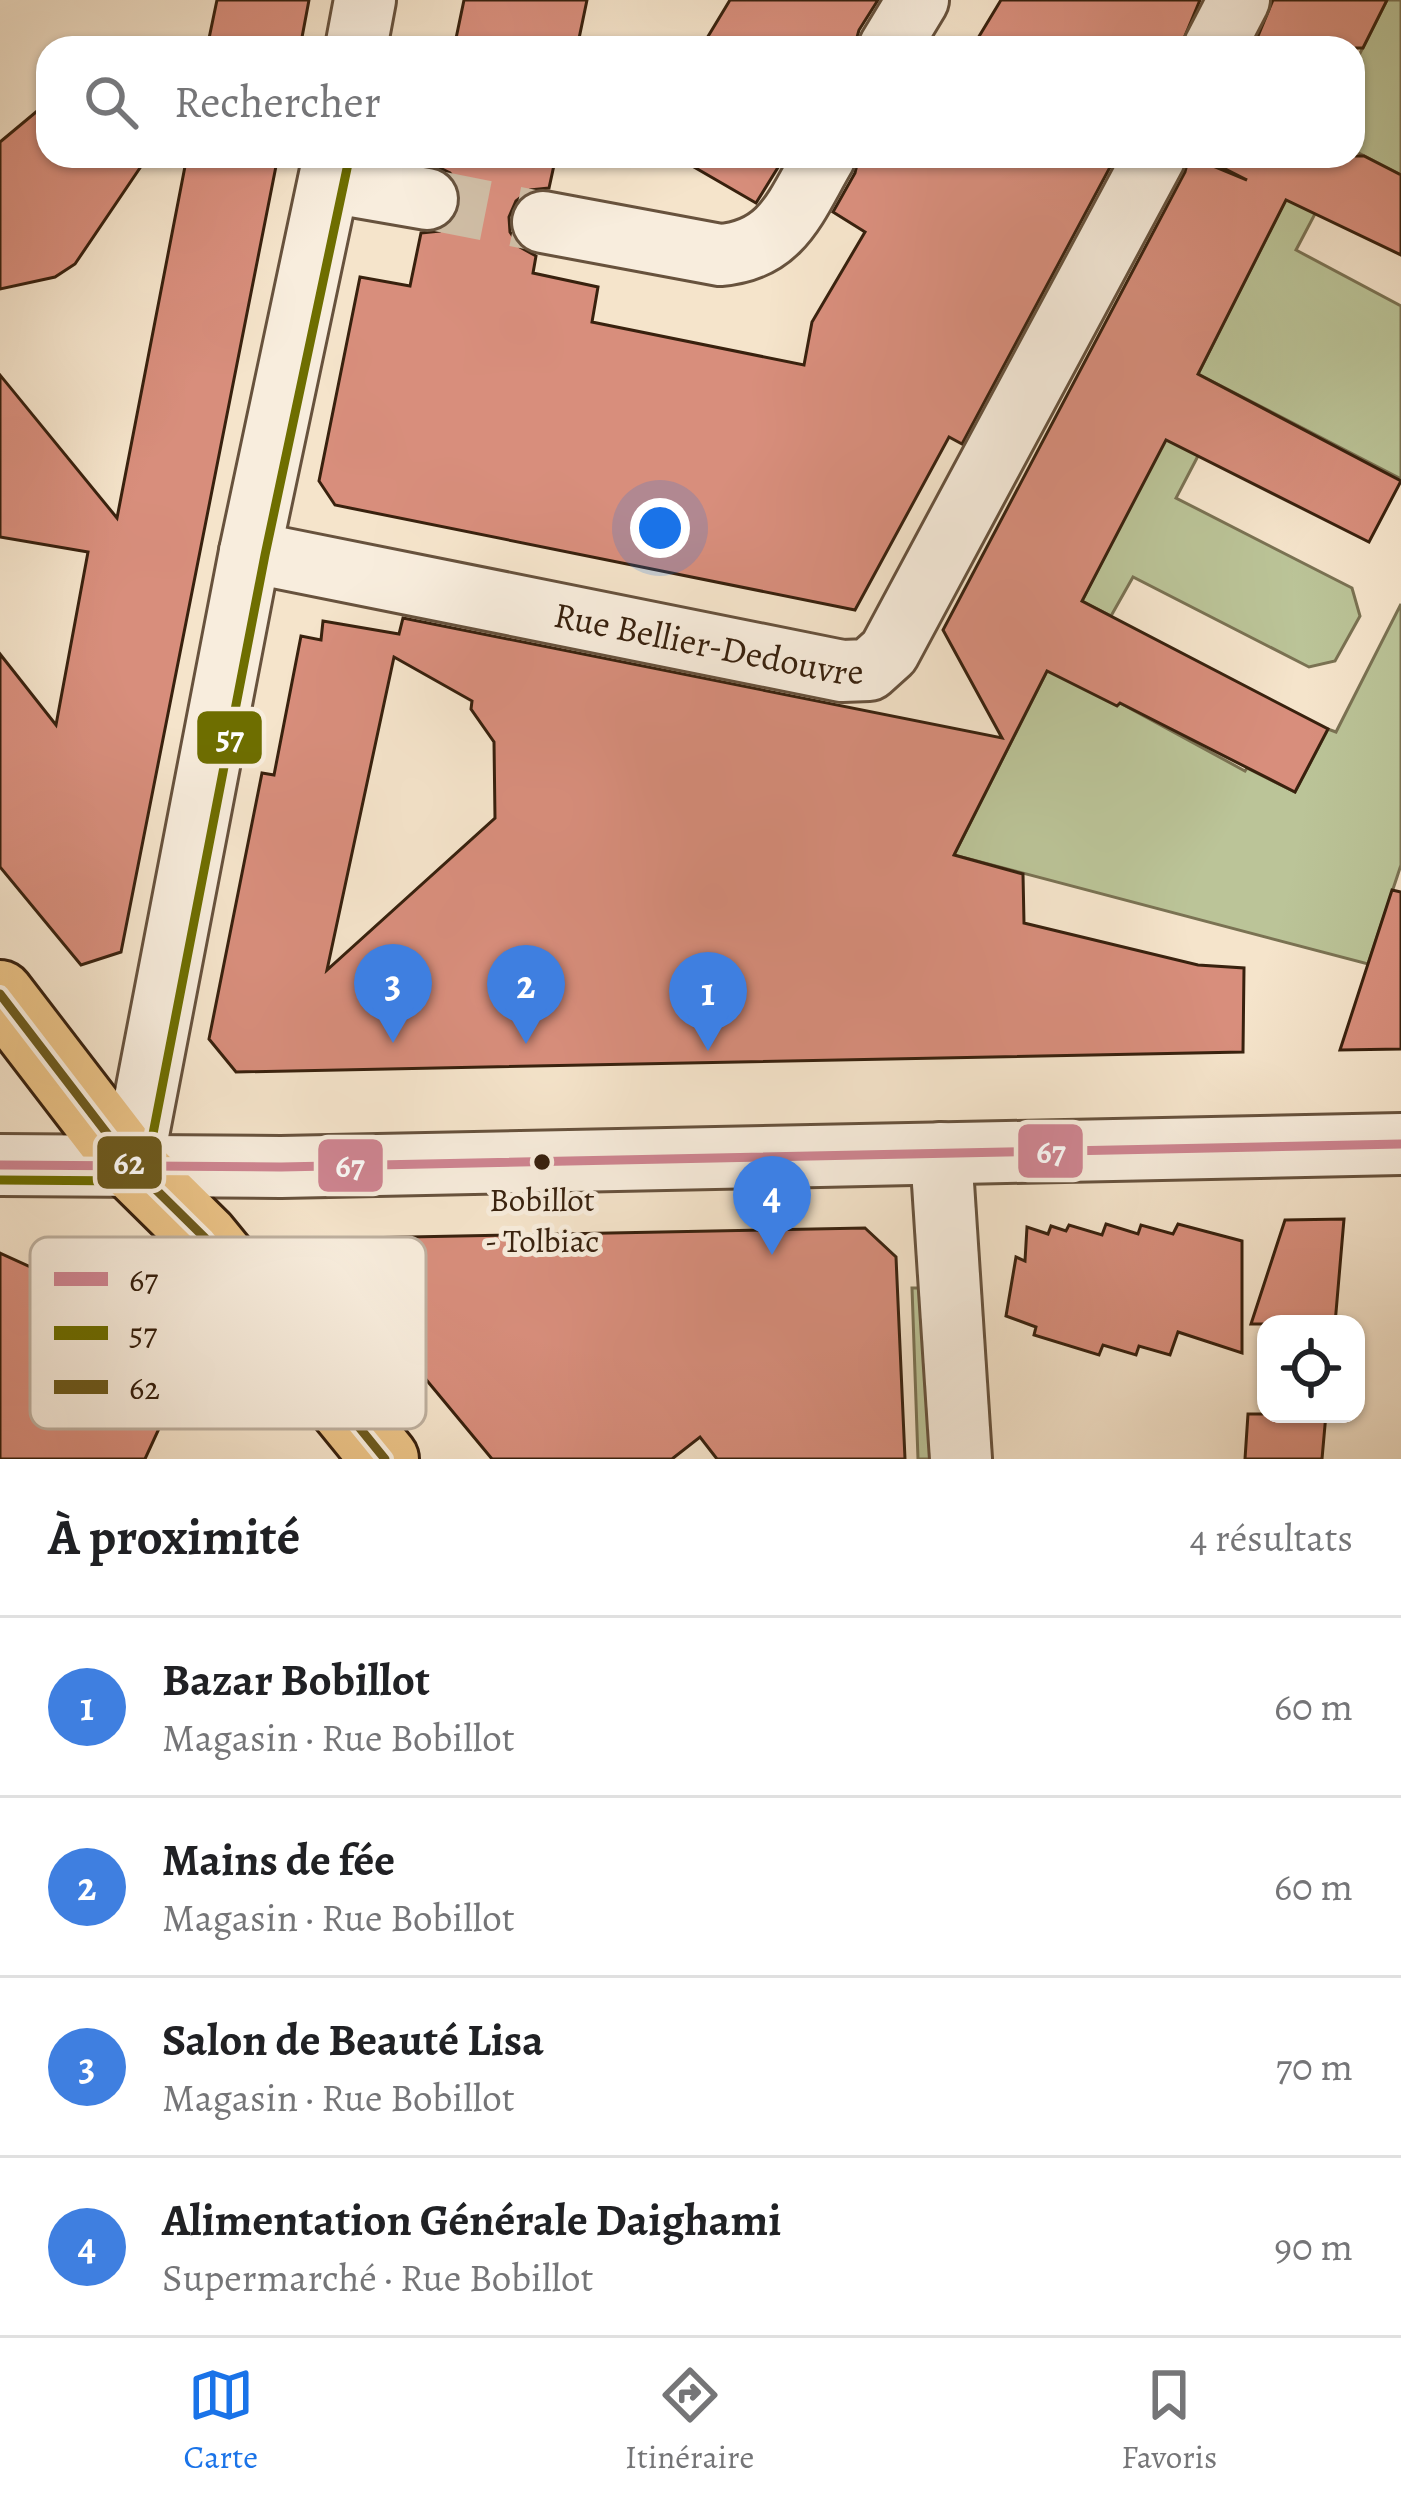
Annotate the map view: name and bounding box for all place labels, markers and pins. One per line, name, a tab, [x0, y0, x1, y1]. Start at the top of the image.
pin: 3	[354, 944, 432, 1043]
pin: 2	[487, 945, 565, 1044]
pin: 1	[669, 952, 747, 1051]
marker: Bobillot - Tolbiac	[531, 1151, 553, 1173]
pin: 4	[733, 1156, 811, 1255]
place label: Bobillot - Tolbiac	[485, 1177, 599, 1263]

